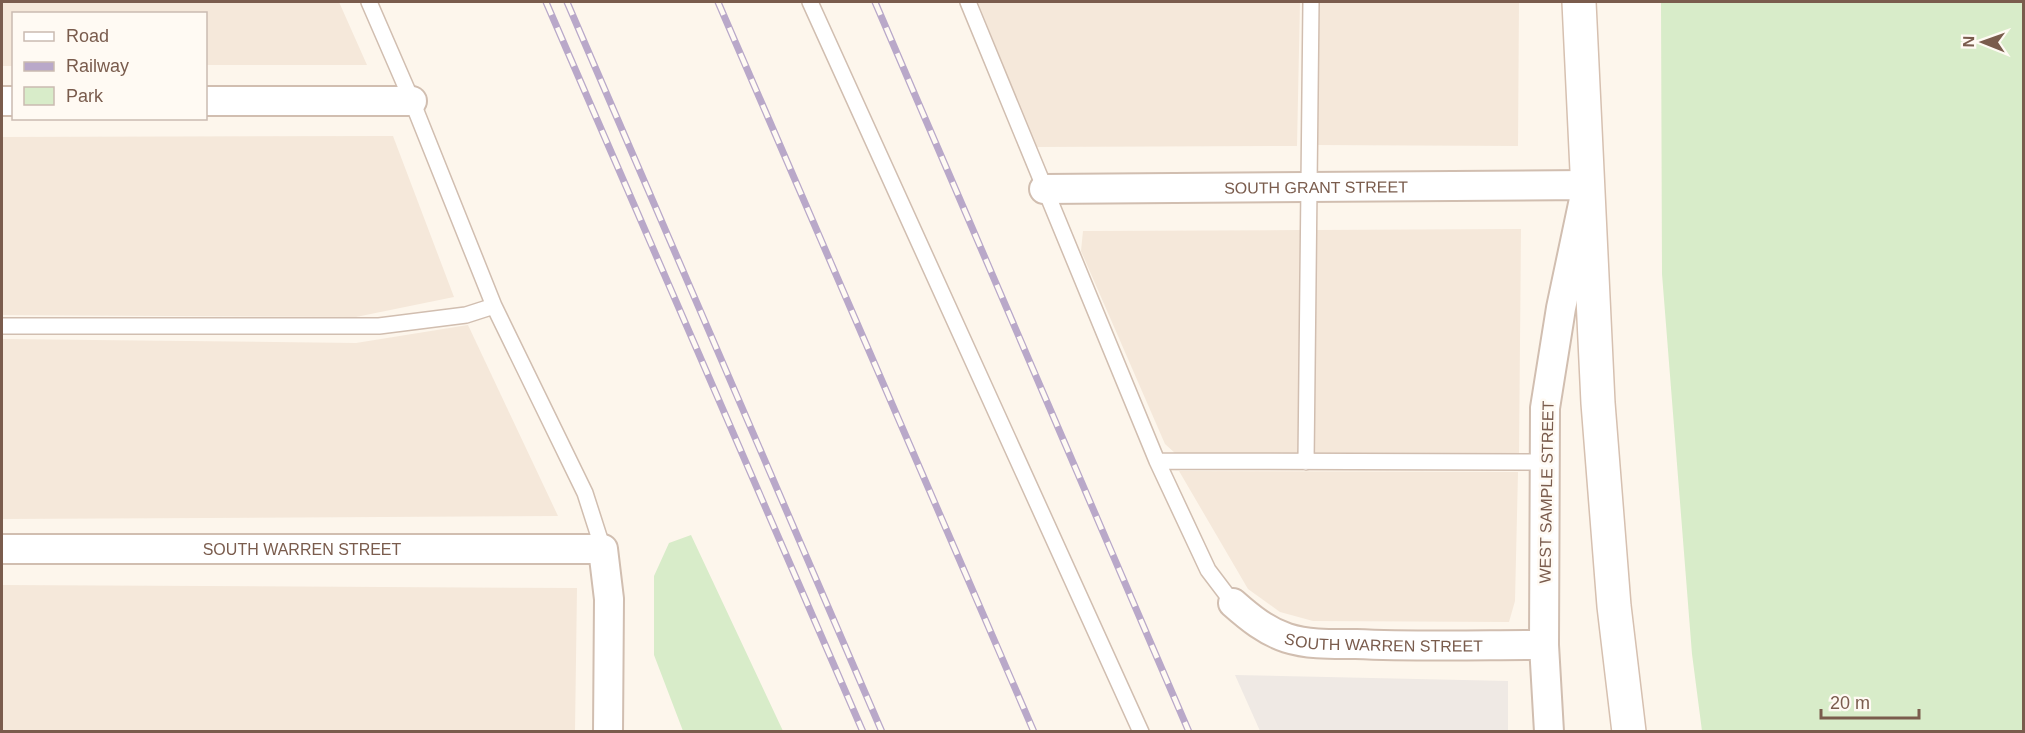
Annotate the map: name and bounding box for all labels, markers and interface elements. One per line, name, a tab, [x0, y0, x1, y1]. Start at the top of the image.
legend	[12, 12, 207, 120]
north arrow	[1953, 12, 2013, 72]
text: Road	[66, 26, 109, 46]
text: N	[1960, 36, 1977, 48]
text: Railway	[66, 56, 129, 76]
text: Park	[66, 86, 104, 106]
street label: SOUTH GRANT STREET	[1224, 178, 1408, 197]
street label: WEST SAMPLE STREET	[1536, 400, 1557, 584]
street label: SOUTH WARREN STREET	[203, 541, 402, 558]
street label: SOUTH WARREN STREET	[1283, 630, 1483, 655]
scale bar	[1821, 682, 1918, 720]
text: 20 m	[1830, 693, 1870, 713]

